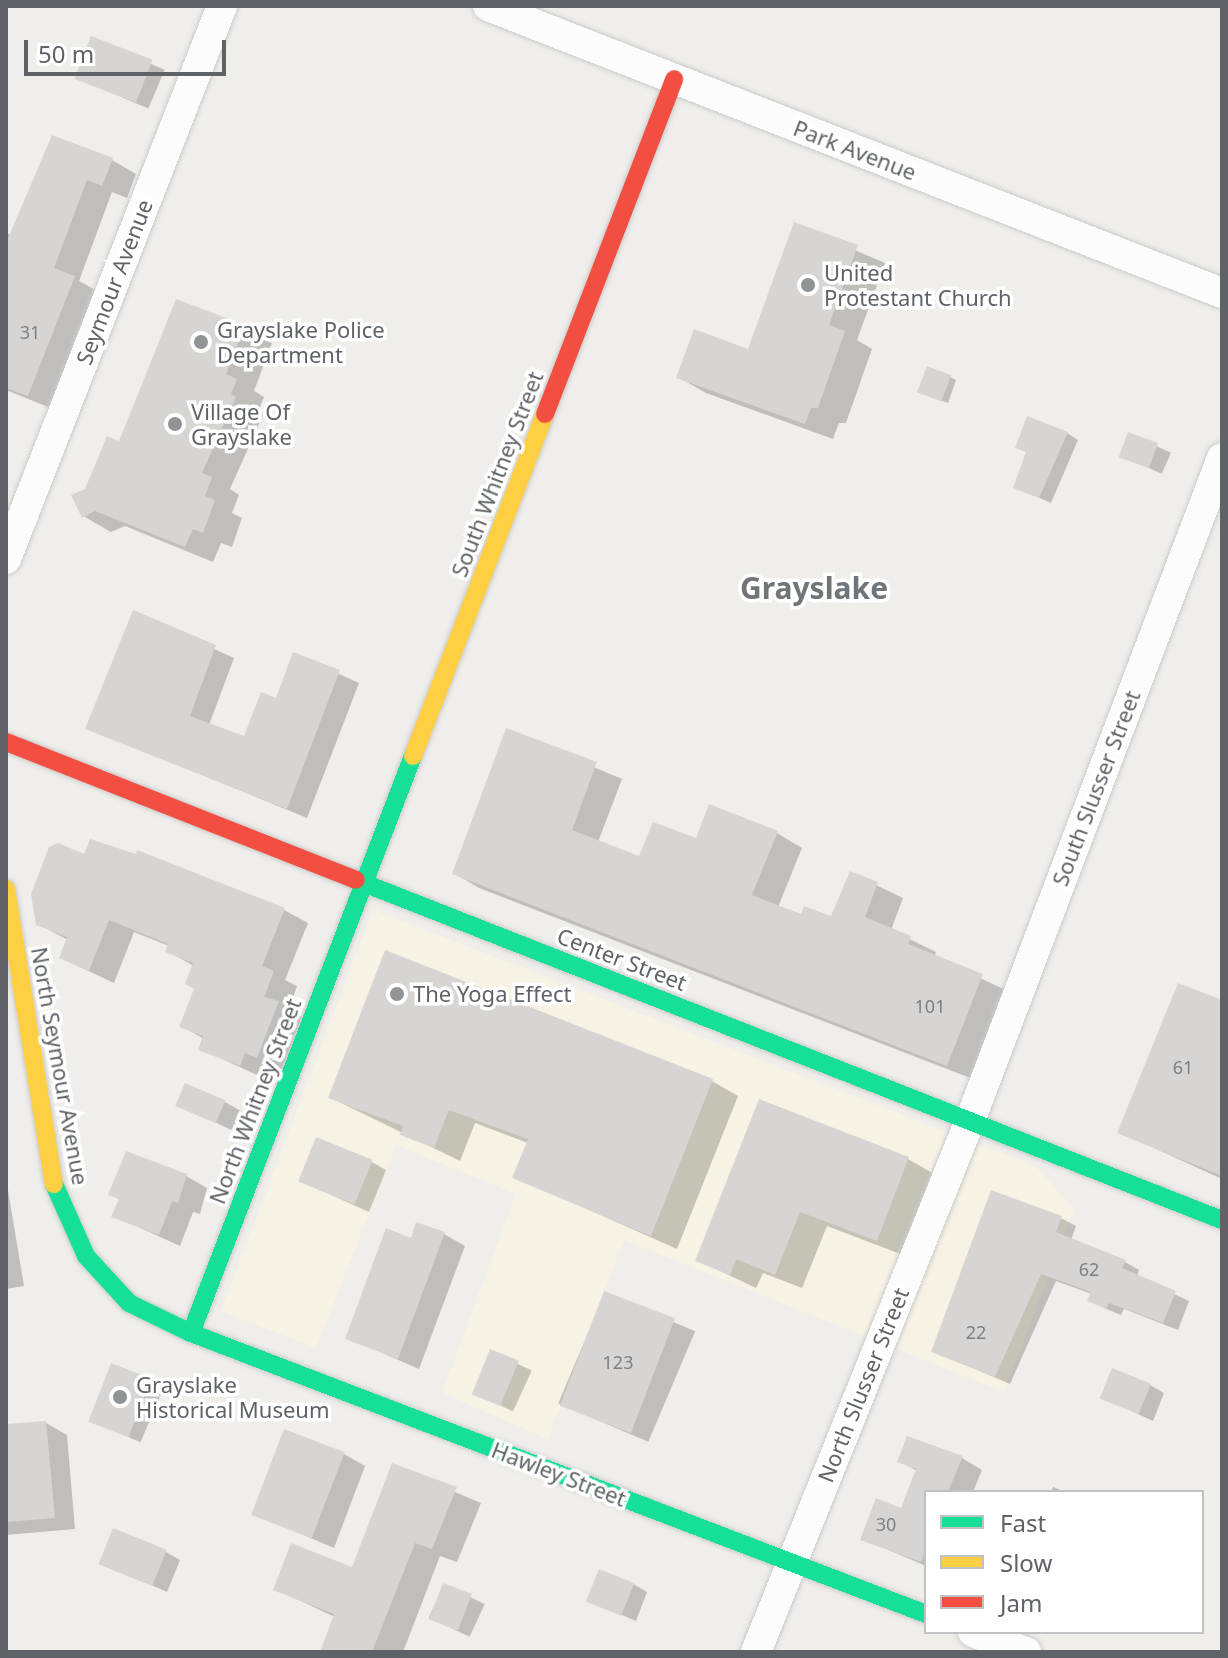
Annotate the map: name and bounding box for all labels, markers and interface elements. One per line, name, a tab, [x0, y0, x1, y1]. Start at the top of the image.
scale bar	[28, 24, 230, 74]
text: 50 m	[38, 37, 94, 70]
street label: Park Avenue	[790, 114, 920, 186]
street label: Seymour Avenue	[70, 196, 158, 368]
place label: United Protestant Church	[824, 259, 1012, 310]
marker: United Protestant Church	[799, 276, 817, 294]
place label: Grayslake Police Department	[217, 316, 385, 368]
house number: 31	[20, 321, 40, 343]
marker: Grayslake Police Department	[192, 333, 210, 351]
street label: South Whitney Street	[446, 368, 548, 580]
place label: Village Of Grayslake	[191, 398, 292, 450]
marker: Village Of Grayslake	[166, 415, 184, 433]
district label: Grayslake	[740, 570, 888, 606]
street label: South Slusser Street	[1047, 687, 1145, 889]
street label: Center Street	[554, 922, 690, 996]
street label: North Seymour Avenue	[26, 945, 94, 1187]
place label: The Yoga Effect	[413, 981, 571, 1007]
marker: The Yoga Effect	[388, 985, 406, 1003]
street label: North Whitney Street	[204, 995, 306, 1207]
house number: 101	[915, 995, 945, 1017]
house number: 61	[1173, 1056, 1193, 1078]
house number: 62	[1079, 1258, 1099, 1280]
street label: North Slusser Street	[812, 1284, 914, 1486]
house number: 22	[966, 1321, 986, 1343]
house number: 123	[603, 1351, 633, 1373]
place label: Grayslake Historical Museum	[136, 1371, 329, 1422]
marker: Grayslake Historical Museum	[111, 1388, 129, 1406]
street label: Hawley Street	[488, 1436, 630, 1512]
legend	[924, 1490, 1204, 1634]
text: Fast	[1000, 1506, 1046, 1539]
house number: 30	[876, 1513, 896, 1535]
text: Slow	[1000, 1546, 1052, 1579]
text: Jam	[1000, 1586, 1042, 1619]

